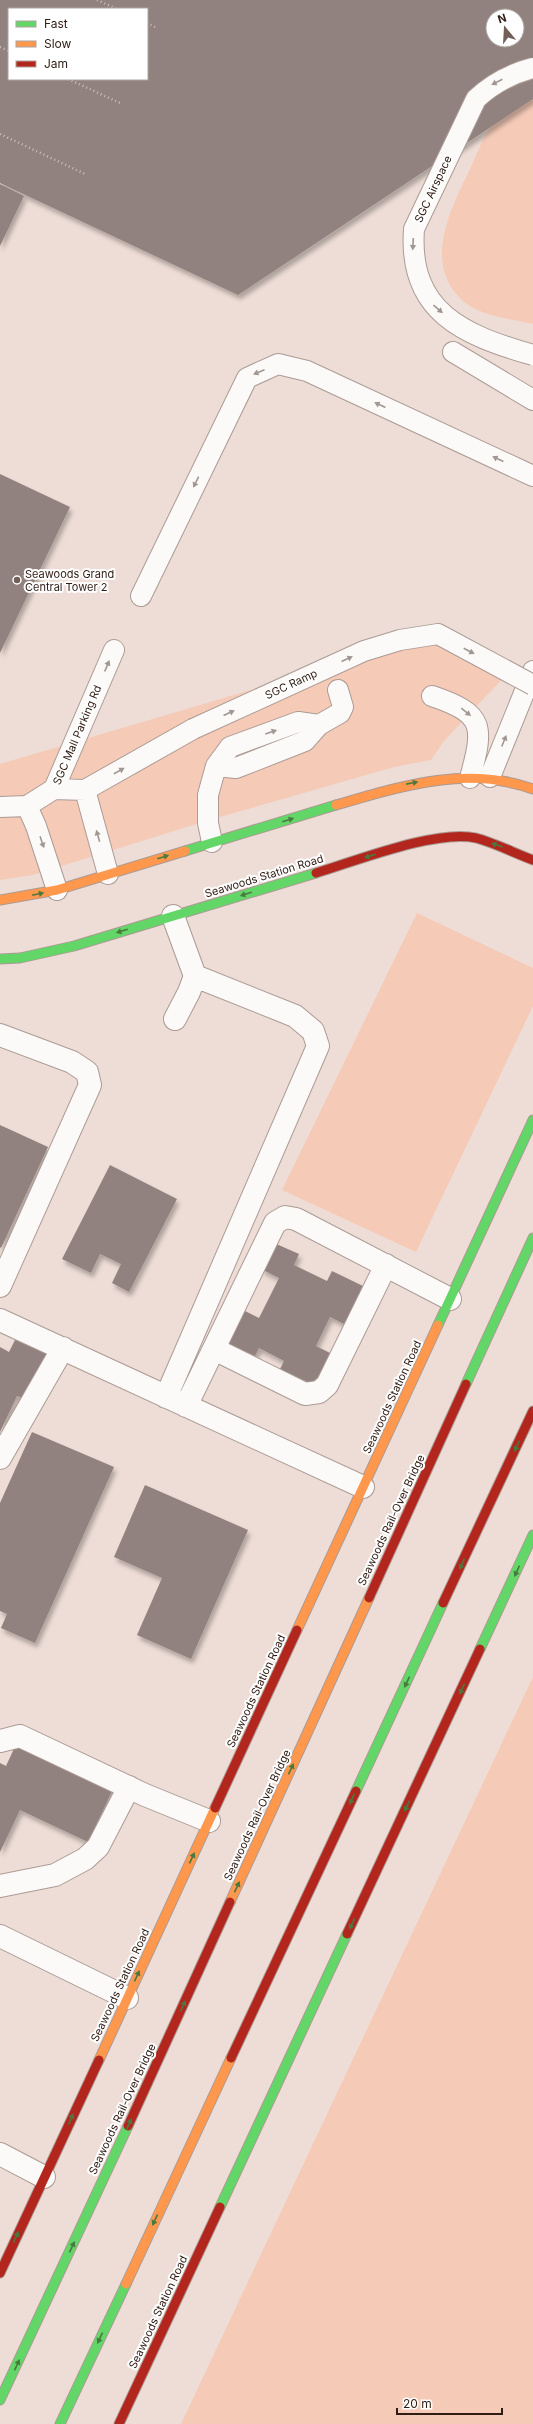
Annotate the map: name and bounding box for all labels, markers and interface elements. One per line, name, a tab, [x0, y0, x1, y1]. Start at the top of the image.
legend	[8, 8, 148, 80]
north arrow	[485, 8, 525, 48]
text: N	[496, 11, 508, 26]
text: Fast	[44, 16, 68, 31]
text: Slow	[44, 36, 72, 51]
text: Jam	[44, 56, 68, 71]
one-way arrow	[491, 79, 503, 85]
street label: SGC Airspace	[411, 153, 455, 225]
one-way arrow	[410, 238, 417, 250]
one-way arrow	[433, 305, 444, 314]
one-way arrow	[253, 370, 265, 376]
one-way arrow	[374, 402, 385, 408]
one-way arrow	[491, 456, 503, 462]
one-way arrow	[193, 477, 199, 488]
place label: Seawoods Grand Central Tower 2	[25, 567, 114, 594]
marker: Seawoods Grand Central Tower 2	[12, 575, 22, 585]
one-way arrow	[463, 647, 475, 654]
one-way arrow	[341, 656, 353, 662]
one-way arrow	[104, 661, 110, 672]
street label: SGC Ramp	[263, 666, 320, 702]
street label: SGC Mall Parking Rd	[50, 683, 104, 787]
one-way arrow	[461, 708, 472, 716]
one-way arrow	[223, 710, 234, 716]
one-way arrow	[266, 729, 278, 735]
one-way arrow	[501, 736, 507, 747]
one-way arrow	[113, 768, 125, 775]
one-way arrow	[406, 780, 418, 786]
one-way arrow	[282, 817, 294, 823]
one-way arrow	[95, 830, 101, 842]
one-way arrow	[39, 836, 45, 848]
one-way arrow	[490, 842, 502, 848]
street label: Seawoods Station Road	[203, 851, 325, 901]
one-way arrow	[364, 853, 376, 859]
one-way arrow	[157, 854, 169, 860]
one-way arrow	[32, 890, 45, 896]
one-way arrow	[240, 891, 252, 897]
one-way arrow	[115, 929, 127, 935]
street label: Seawoods Station Road	[360, 1338, 424, 1456]
one-way arrow	[513, 1440, 520, 1452]
street label: Seawoods Rail-Over Bridge	[354, 1452, 428, 1588]
one-way arrow	[459, 1558, 465, 1569]
one-way arrow	[513, 1565, 519, 1577]
street label: Seawoods Station Road	[224, 1632, 288, 1750]
one-way arrow	[404, 1676, 410, 1687]
one-way arrow	[459, 1683, 465, 1694]
street label: Seawoods Rail-Over Bridge	[220, 1747, 294, 1883]
one-way arrow	[288, 1763, 294, 1775]
one-way arrow	[349, 1794, 355, 1805]
one-way arrow	[404, 1801, 410, 1812]
one-way arrow	[189, 1852, 195, 1863]
one-way arrow	[234, 1882, 240, 1893]
one-way arrow	[349, 1919, 355, 1930]
street label: Seawoods Station Road	[88, 1926, 152, 2044]
one-way arrow	[134, 1970, 140, 1981]
one-way arrow	[180, 2000, 186, 2011]
street label: Seawoods Rail-Over Bridge	[85, 2041, 159, 2177]
one-way arrow	[68, 2114, 74, 2125]
one-way arrow	[126, 2118, 132, 2130]
one-way arrow	[152, 2215, 158, 2226]
one-way arrow	[13, 2232, 19, 2243]
one-way arrow	[69, 2241, 75, 2253]
street label: Seawoods Station Road	[126, 2253, 190, 2371]
one-way arrow	[97, 2332, 103, 2344]
one-way arrow	[14, 2359, 20, 2371]
scale bar	[397, 2390, 502, 2416]
text: 20 m	[403, 2396, 432, 2411]

